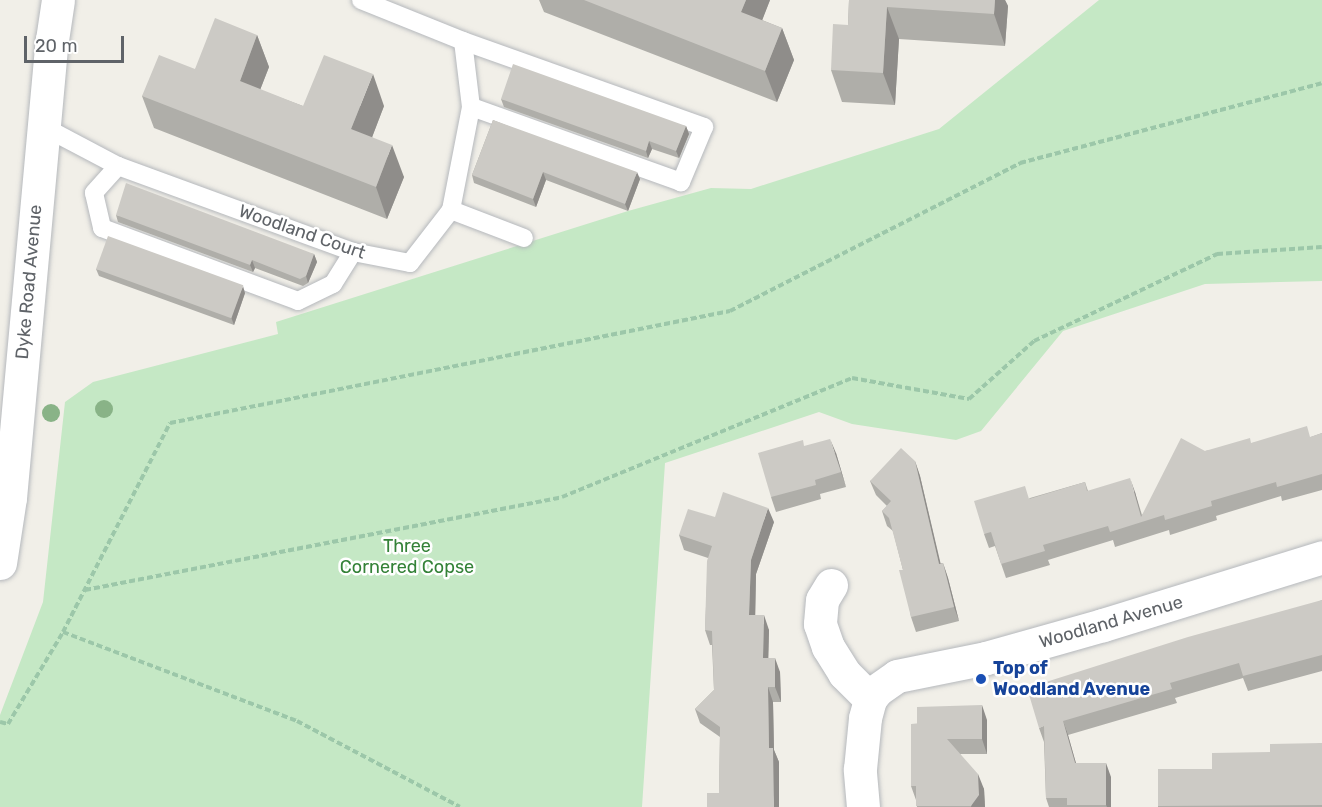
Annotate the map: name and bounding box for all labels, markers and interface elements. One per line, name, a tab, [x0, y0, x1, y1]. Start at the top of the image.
scale bar	[27, 24, 128, 62]
text: 20 m	[35, 35, 77, 57]
street label: Woodland Court	[236, 200, 368, 264]
street label: Dyke Road Avenue	[11, 203, 47, 361]
park label: Three Cornered Copse	[340, 536, 474, 578]
street label: Woodland Avenue	[1037, 591, 1185, 653]
place label: Top of Woodland Avenue	[993, 658, 1151, 700]
marker: Top of Woodland Avenue	[974, 672, 988, 686]

